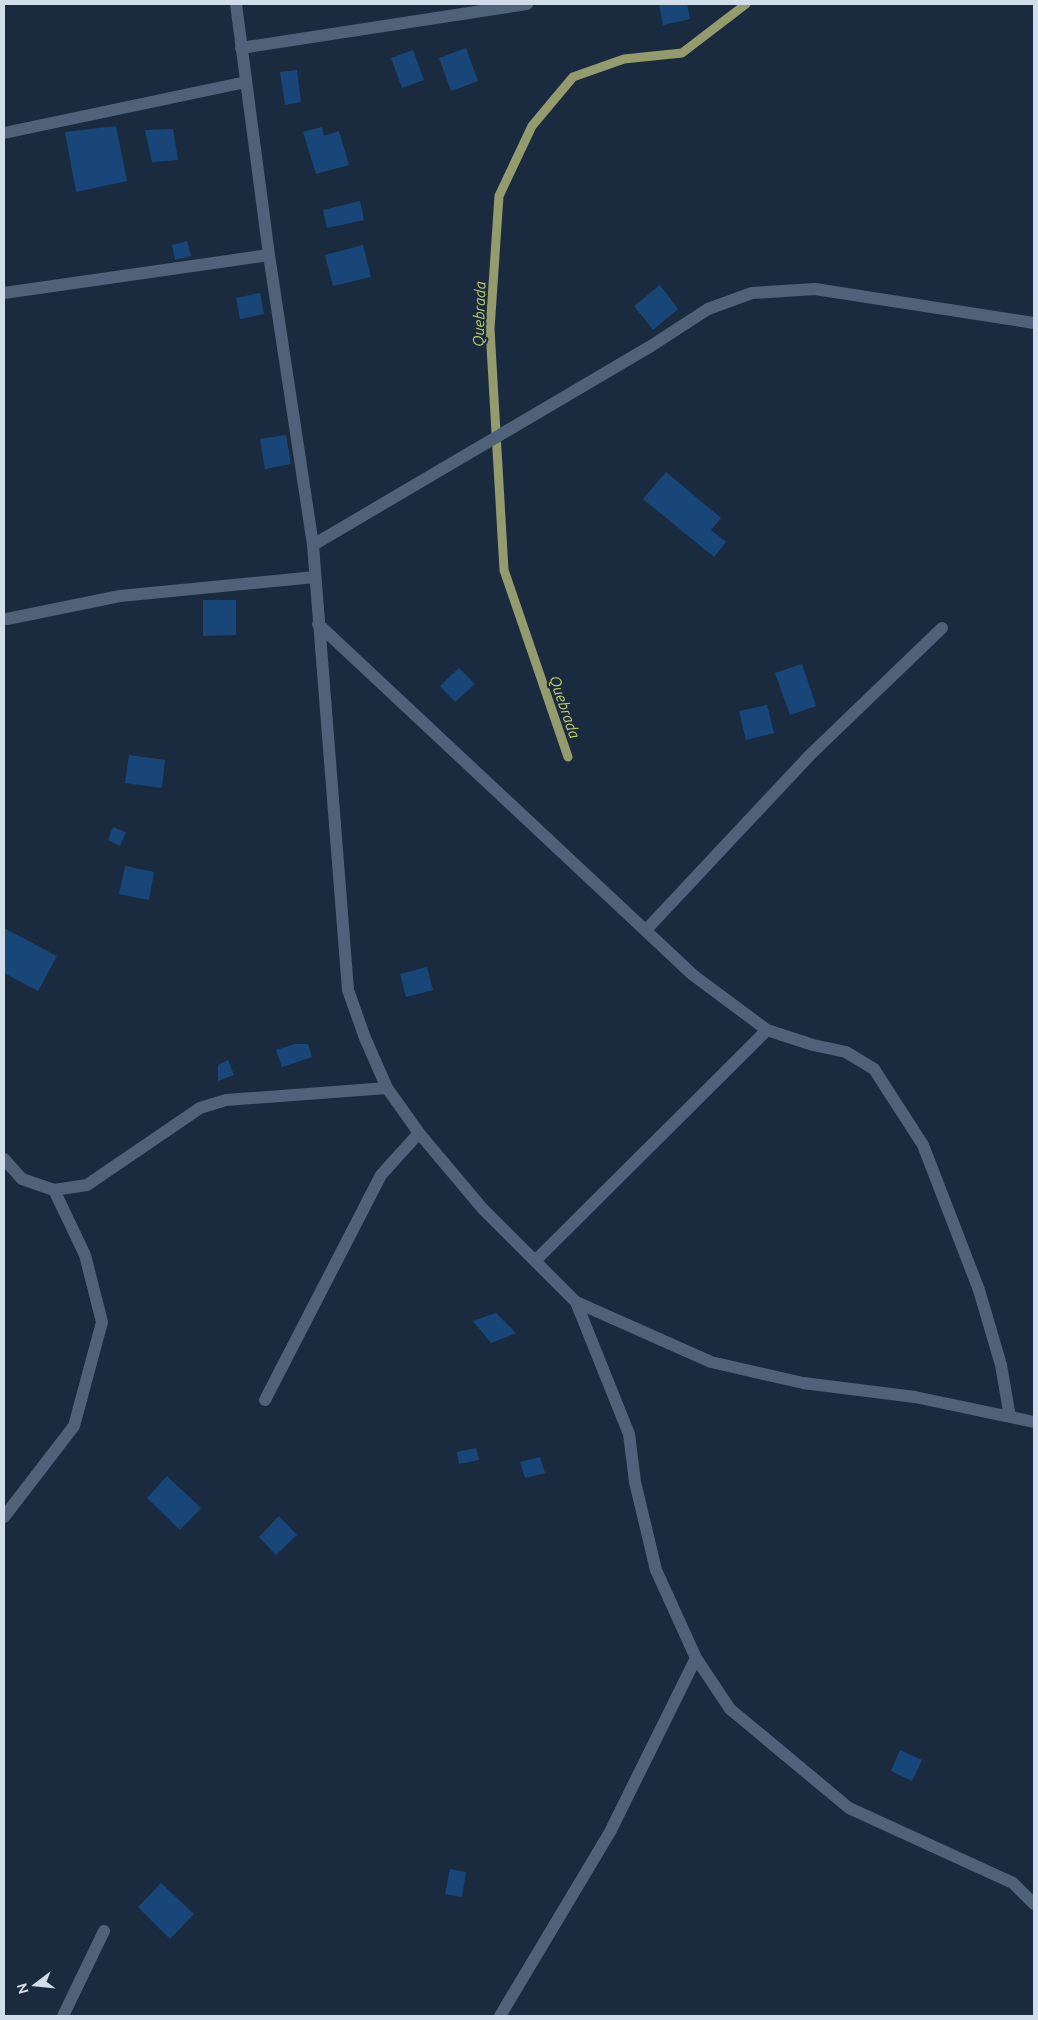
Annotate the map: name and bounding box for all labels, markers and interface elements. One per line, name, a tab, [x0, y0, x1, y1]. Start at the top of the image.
water label: Quebrada	[469, 281, 490, 347]
water label: Quebrada	[545, 673, 584, 741]
north arrow	[10, 1960, 60, 2010]
text: N	[13, 1981, 32, 1996]

